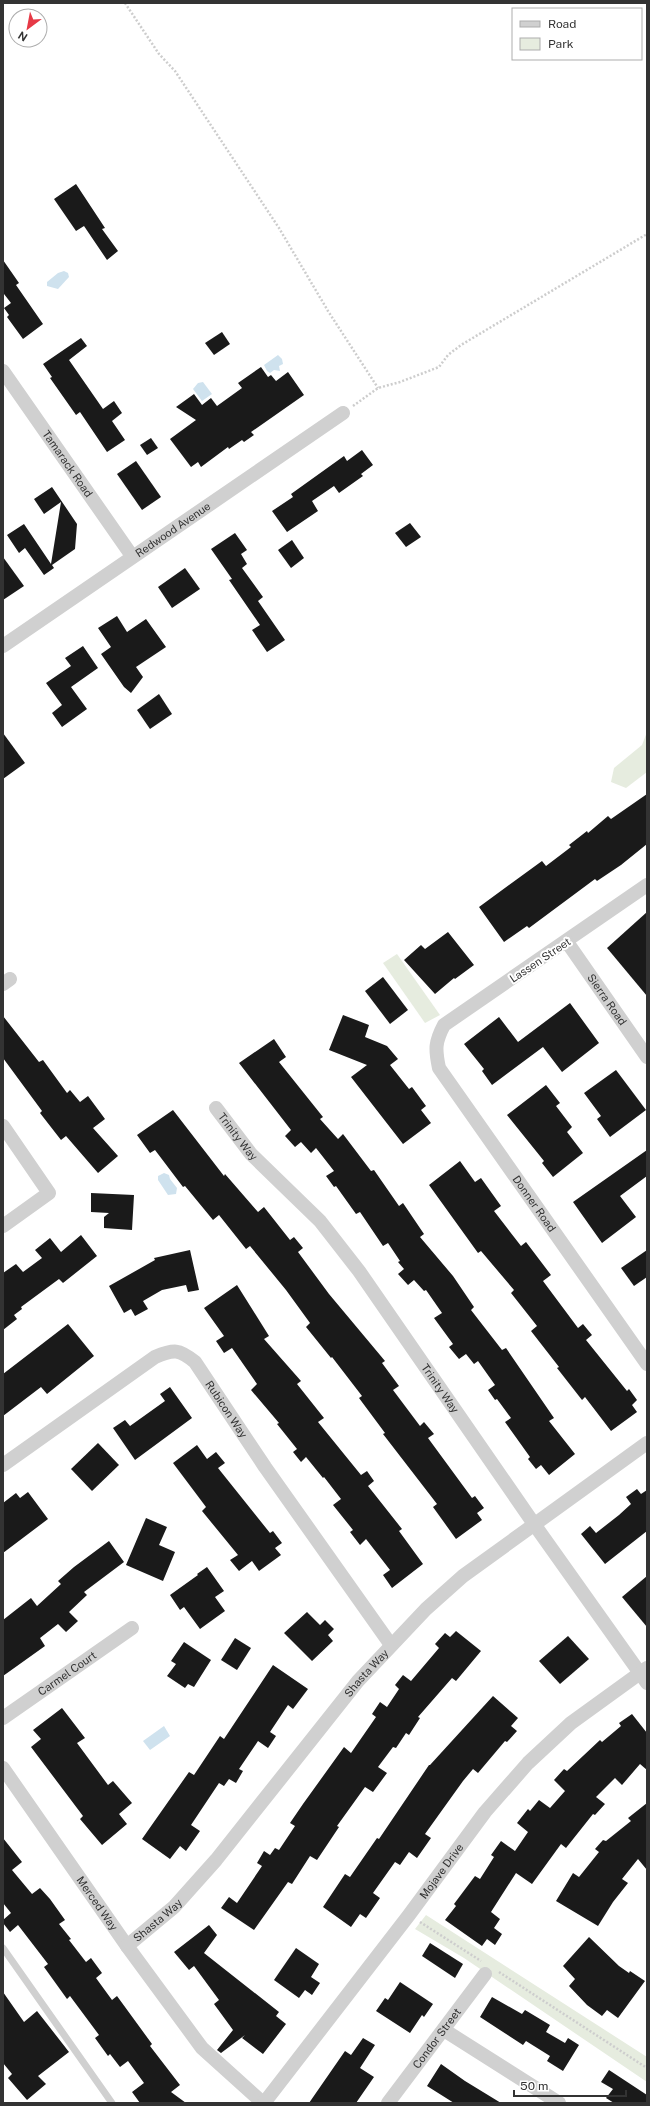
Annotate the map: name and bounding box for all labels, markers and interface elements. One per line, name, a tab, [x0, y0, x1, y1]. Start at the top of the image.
north arrow	[8, 8, 48, 48]
legend	[512, 8, 642, 60]
text: Road	[548, 17, 576, 31]
text: N	[16, 29, 30, 44]
text: Park	[548, 37, 574, 51]
street label: Tamarack Road	[40, 428, 95, 499]
street label: Redwood Avenue	[133, 500, 213, 559]
street label: Lassen Street	[507, 935, 573, 985]
street label: Sierra Road	[585, 972, 629, 1027]
street label: Trinity Way	[216, 1110, 260, 1163]
street label: Donner Road	[510, 1173, 558, 1234]
street label: Trinity Way	[419, 1362, 461, 1415]
street label: Rubicon Way	[203, 1378, 250, 1440]
street label: Shasta Way	[342, 1647, 391, 1699]
street label: Carmel Court	[36, 1649, 98, 1698]
street label: Mojave Drive	[417, 1841, 466, 1901]
street label: Merced Way	[74, 1874, 120, 1933]
street label: Shasta Way	[131, 1896, 184, 1944]
street label: Condor Street	[410, 2006, 463, 2071]
scale bar	[514, 2072, 626, 2098]
text: 50 m	[520, 2079, 548, 2093]

